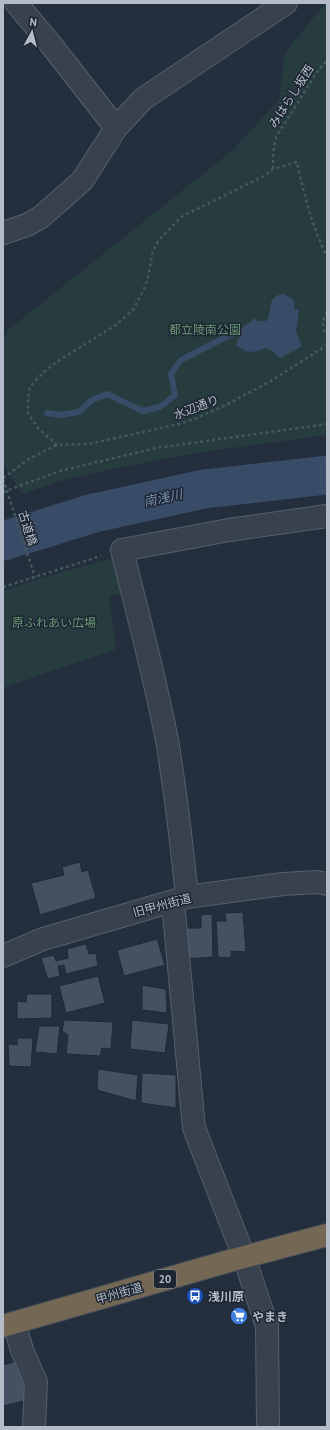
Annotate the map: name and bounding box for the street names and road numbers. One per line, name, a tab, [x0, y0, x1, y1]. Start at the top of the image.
street label: みはらし坂西	[265, 62, 317, 130]
street label: 水辺通り	[171, 391, 221, 423]
street label: 古道橋	[15, 509, 41, 547]
street label: 旧甲州街道	[131, 890, 193, 920]
road number: 20	[154, 1270, 176, 1288]
street label: 甲州街道	[94, 1279, 144, 1307]

